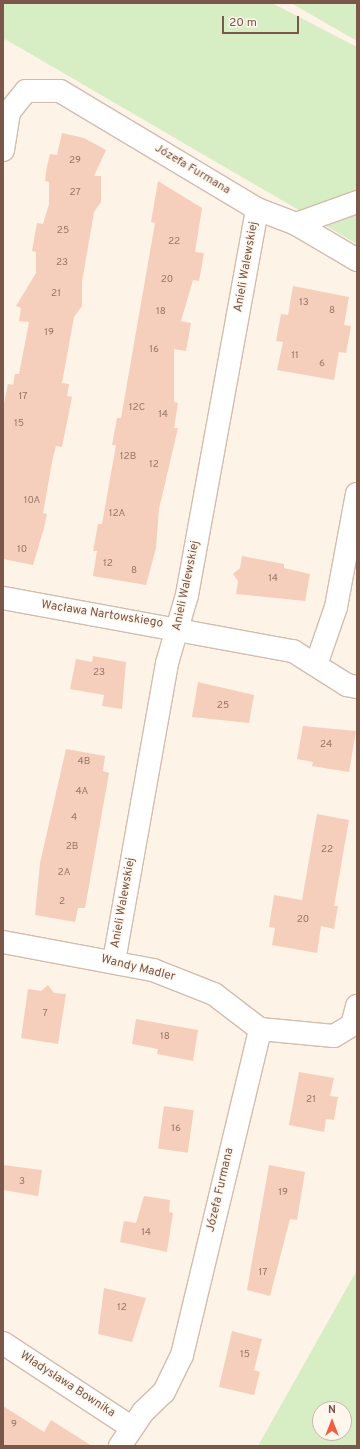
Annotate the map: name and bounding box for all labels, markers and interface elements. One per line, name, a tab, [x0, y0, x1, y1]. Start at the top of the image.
scale bar	[224, 8, 301, 34]
text: 20 m	[229, 15, 257, 31]
street label: Józefa Furmana	[151, 142, 233, 198]
house number: 29	[69, 155, 81, 167]
house number: 27	[69, 187, 81, 199]
street label: Anieli Walewskiej	[232, 220, 262, 314]
house number: 25	[57, 225, 69, 237]
house number: 22	[168, 236, 180, 248]
house number: 23	[56, 257, 68, 269]
house number: 20	[161, 274, 173, 286]
house number: 21	[51, 288, 61, 300]
house number: 13	[299, 297, 309, 309]
house number: 8	[329, 305, 335, 317]
house number: 18	[156, 306, 166, 318]
house number: 19	[44, 327, 54, 339]
house number: 16	[149, 344, 159, 356]
house number: 11	[291, 350, 299, 362]
house number: 6	[319, 358, 325, 370]
house number: 17	[19, 391, 27, 403]
house number: 12C	[129, 402, 145, 414]
house number: 14	[158, 409, 168, 421]
house number: 15	[14, 418, 24, 430]
house number: 12B	[120, 451, 136, 463]
house number: 12	[149, 459, 159, 471]
house number: 10A	[24, 495, 40, 507]
house number: 12A	[109, 508, 125, 520]
street label: Anieli Walewskiej	[170, 539, 204, 633]
house number: 10	[17, 544, 27, 556]
house number: 12	[103, 558, 113, 570]
house number: 8	[131, 565, 137, 577]
house number: 14	[268, 573, 278, 585]
street label: Wacława Nartowskiego	[40, 598, 164, 632]
house number: 23	[93, 667, 105, 679]
house number: 25	[217, 700, 229, 712]
house number: 24	[320, 739, 332, 751]
house number: 4B	[78, 756, 90, 768]
house number: 4A	[76, 786, 88, 798]
house number: 4	[71, 812, 77, 824]
house number: 2B	[66, 841, 78, 853]
house number: 22	[321, 844, 333, 856]
street label: Anieli Walewskiej	[109, 856, 139, 950]
house number: 2A	[58, 867, 70, 879]
house number: 2	[59, 896, 65, 908]
house number: 20	[297, 914, 309, 926]
street label: Wandy Madler	[99, 953, 177, 985]
house number: 7	[42, 1008, 48, 1020]
house number: 18	[160, 1031, 170, 1043]
house number: 21	[306, 1094, 316, 1106]
house number: 16	[171, 1123, 181, 1135]
street label: Józefa Furmana	[204, 1146, 238, 1234]
house number: 3	[19, 1176, 25, 1188]
house number: 19	[278, 1187, 288, 1199]
house number: 14	[141, 1227, 151, 1239]
house number: 17	[259, 1267, 267, 1279]
house number: 12	[117, 1302, 127, 1314]
street label: Władysława Bownika	[17, 1349, 117, 1421]
house number: 15	[240, 1349, 250, 1361]
north arrow	[312, 1401, 352, 1441]
text: N	[328, 1403, 336, 1417]
house number: 9	[11, 1419, 17, 1431]

